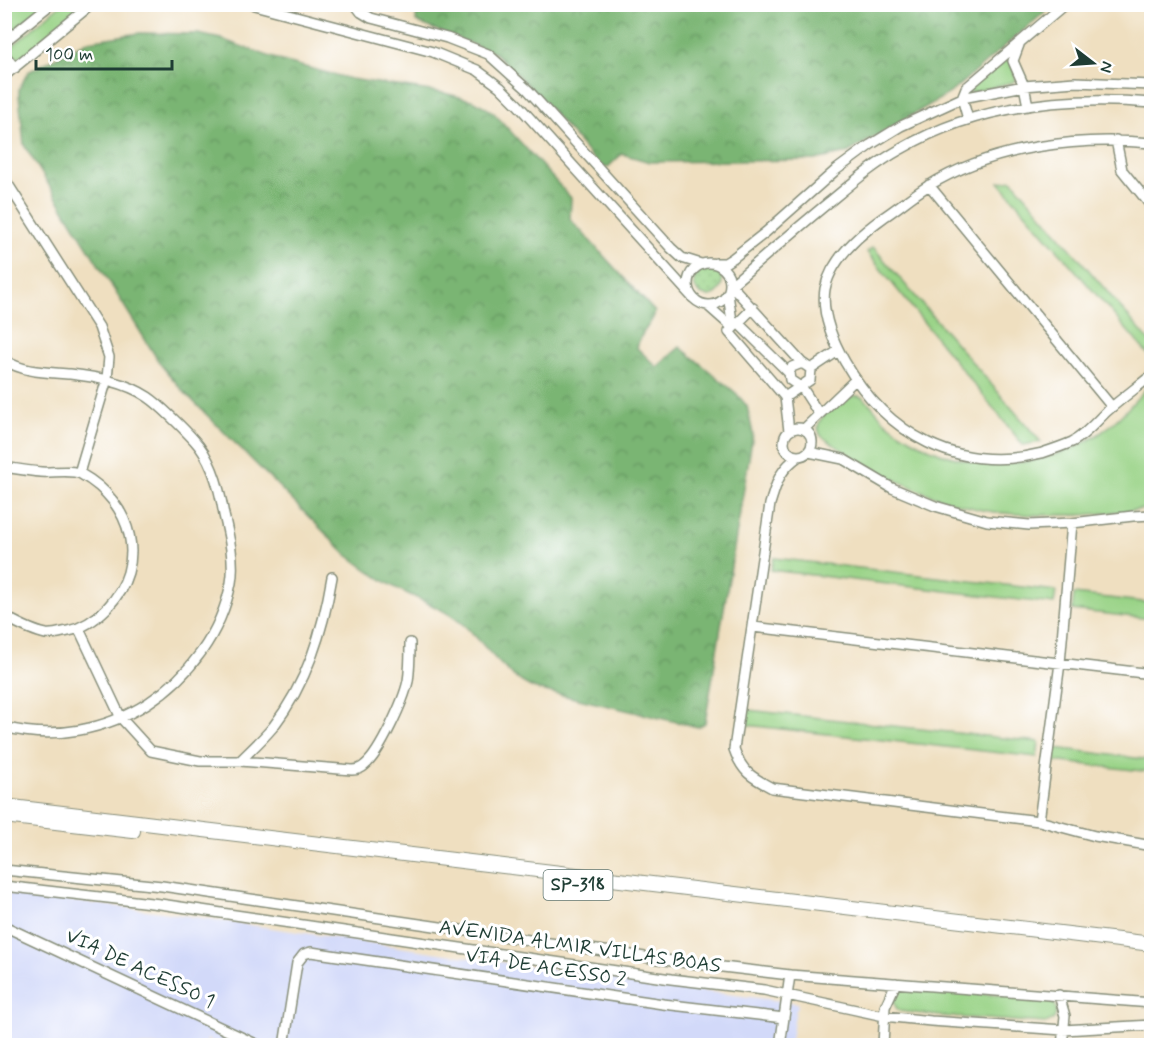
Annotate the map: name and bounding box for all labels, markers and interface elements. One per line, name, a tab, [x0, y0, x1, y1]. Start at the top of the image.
scale bar	[36, 33, 172, 71]
north arrow	[1063, 33, 1123, 93]
text: 100 m	[45, 43, 93, 67]
text: N	[1094, 59, 1118, 75]
road number: SP-318	[544, 870, 612, 900]
street label: AVENIDA ALMIR VILLAS BOAS	[437, 914, 723, 980]
street label: VIA DE ACESSO 1	[61, 923, 219, 1015]
street label: VIA DE ACESSO 2	[464, 942, 628, 994]

